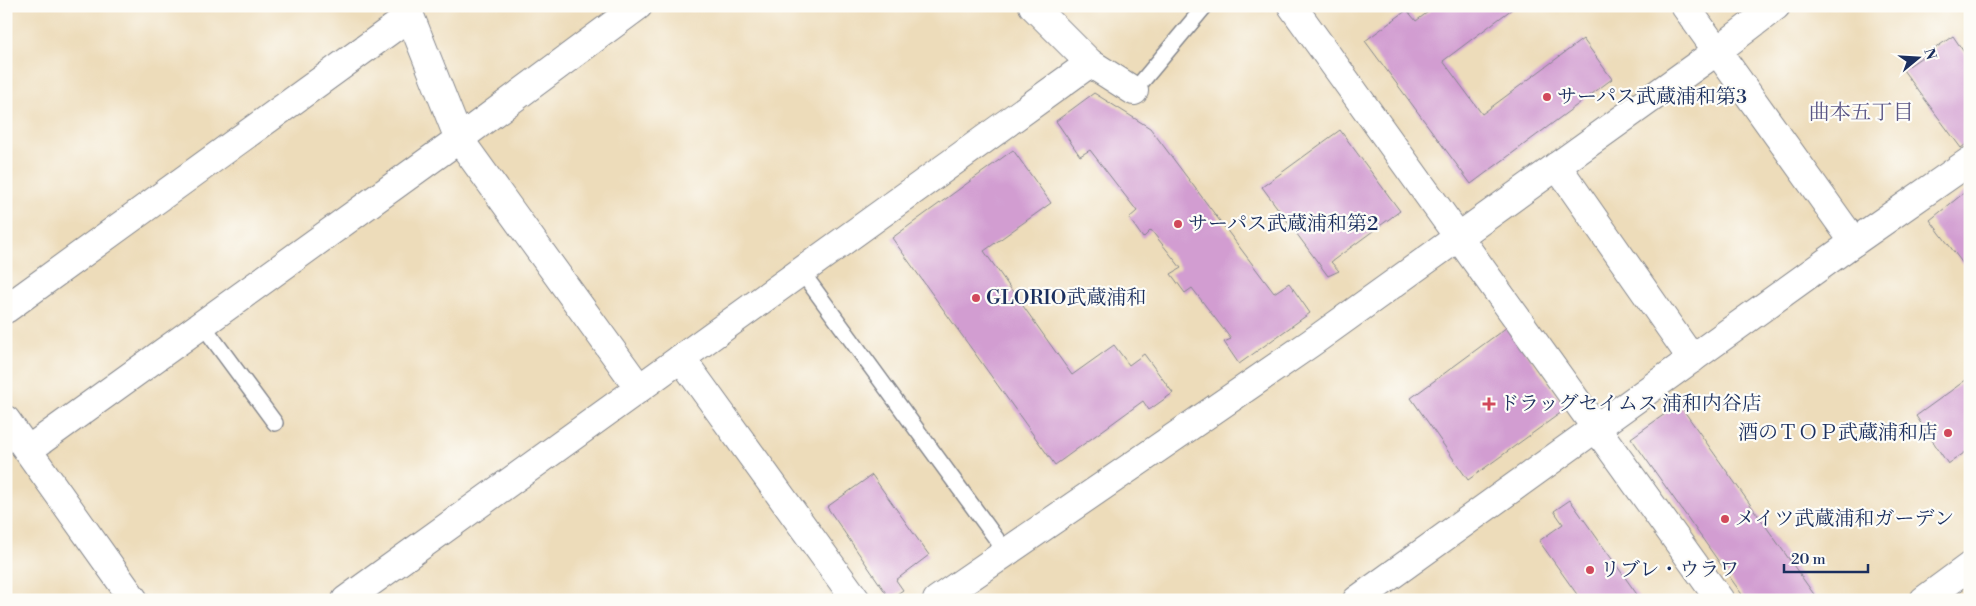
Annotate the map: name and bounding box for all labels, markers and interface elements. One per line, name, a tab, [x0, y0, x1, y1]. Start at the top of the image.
north arrow	[1894, 32, 1944, 82]
text: N	[1919, 46, 1940, 62]
place label: サーパス武蔵浦和第3	[1557, 85, 1747, 110]
marker: サーパス武蔵浦和第3	[1541, 91, 1553, 103]
district label: 曲本五丁目	[1809, 100, 1914, 126]
place label: サーパス武蔵浦和第2	[1188, 212, 1378, 237]
marker: サーパス武蔵浦和第2	[1172, 218, 1184, 230]
place label: GLORIO武蔵浦和	[986, 286, 1147, 311]
marker: GLORIO武蔵浦和	[970, 292, 982, 304]
place label: ドラッグセイムス 浦和内谷店	[1499, 392, 1762, 417]
marker: ドラッグセイムス 浦和内谷店	[1483, 398, 1495, 410]
place label: 酒のＴＯＰ武蔵浦和店	[1738, 421, 1938, 446]
marker: 酒のＴＯＰ武蔵浦和店	[1942, 427, 1954, 439]
place label: メイツ武蔵浦和ガーデン	[1735, 507, 1954, 532]
marker: メイツ武蔵浦和ガーデン	[1719, 513, 1731, 525]
scale bar	[1784, 541, 1867, 573]
text: 20 m	[1791, 550, 1826, 569]
place label: リブレ・ウラワ	[1600, 558, 1739, 583]
marker: リブレ・ウラワ	[1584, 564, 1596, 576]

